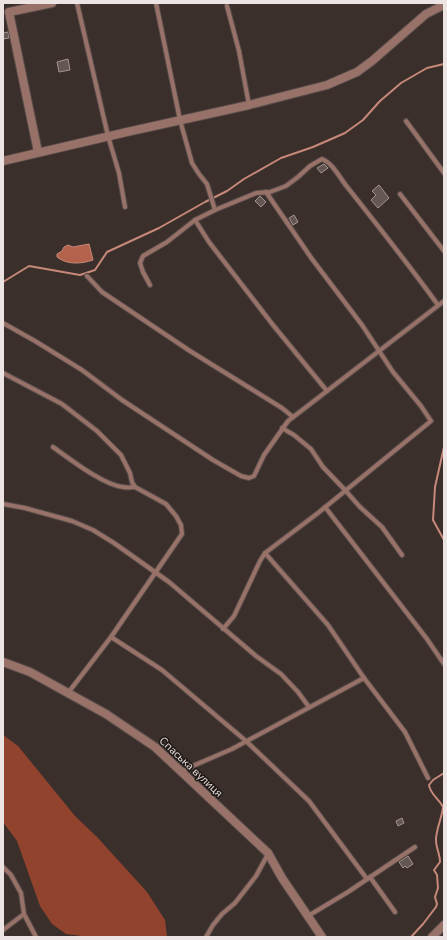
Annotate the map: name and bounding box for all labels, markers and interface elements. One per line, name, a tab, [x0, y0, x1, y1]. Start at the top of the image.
street label: Спаська вулиця	[156, 734, 226, 801]

